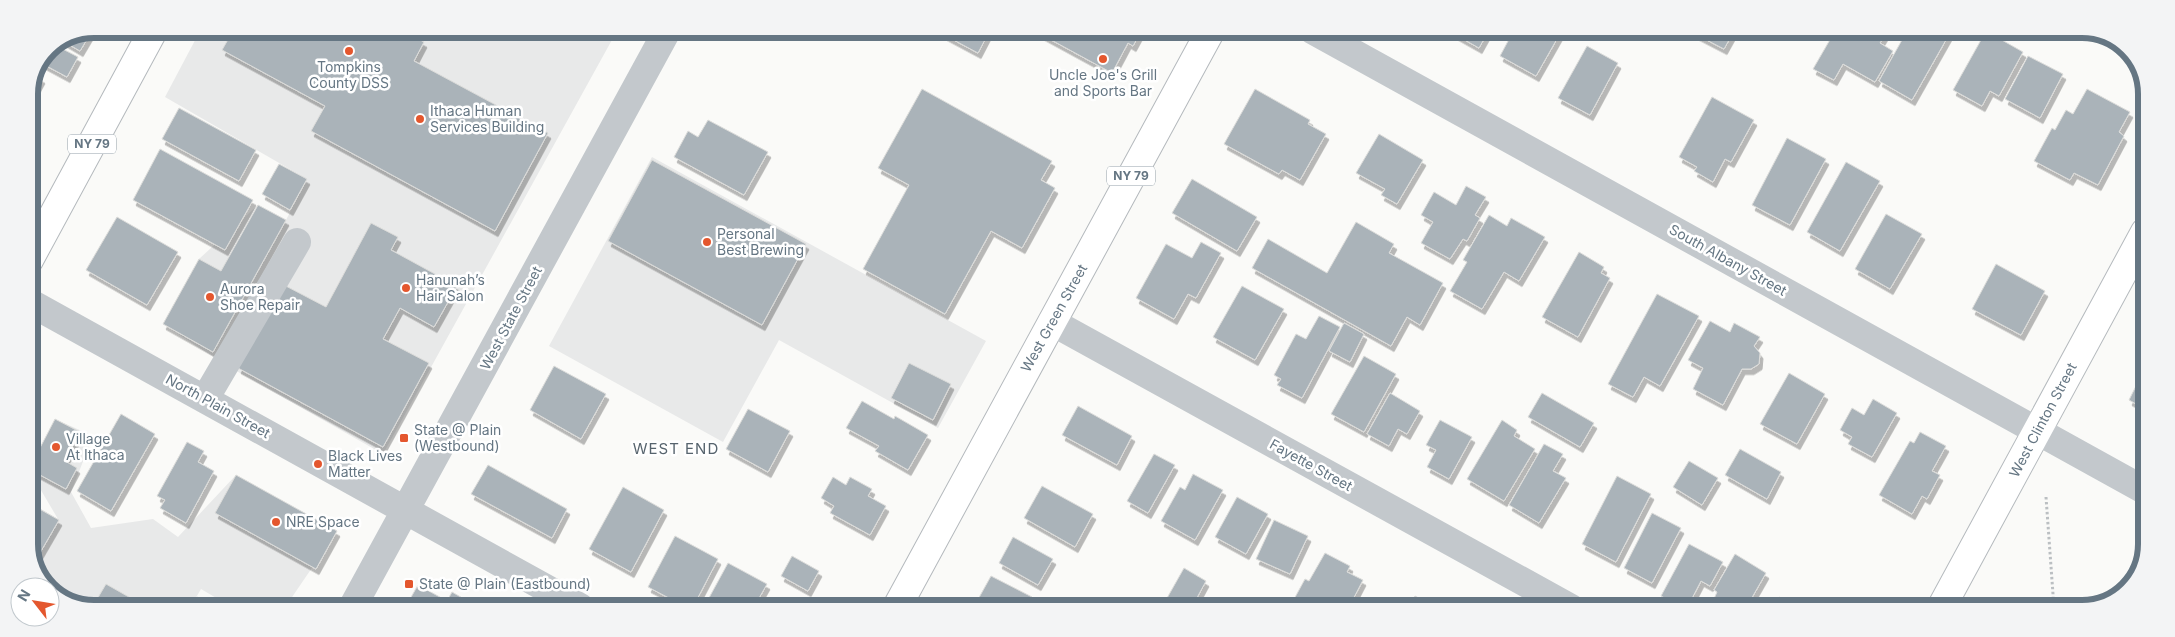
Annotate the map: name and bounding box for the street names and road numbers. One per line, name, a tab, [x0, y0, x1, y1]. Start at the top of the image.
road number: NY 79	[68, 134, 116, 154]
road number: NY 79	[1107, 167, 1155, 186]
street label: South Albany Street	[1667, 220, 1790, 299]
street label: West Green Street	[1017, 261, 1090, 375]
street label: West State Street	[476, 263, 545, 372]
street label: West Clinton Street	[2005, 359, 2080, 480]
street label: North Plain Street	[163, 370, 274, 441]
street label: Fayette Street	[1267, 435, 1356, 494]

